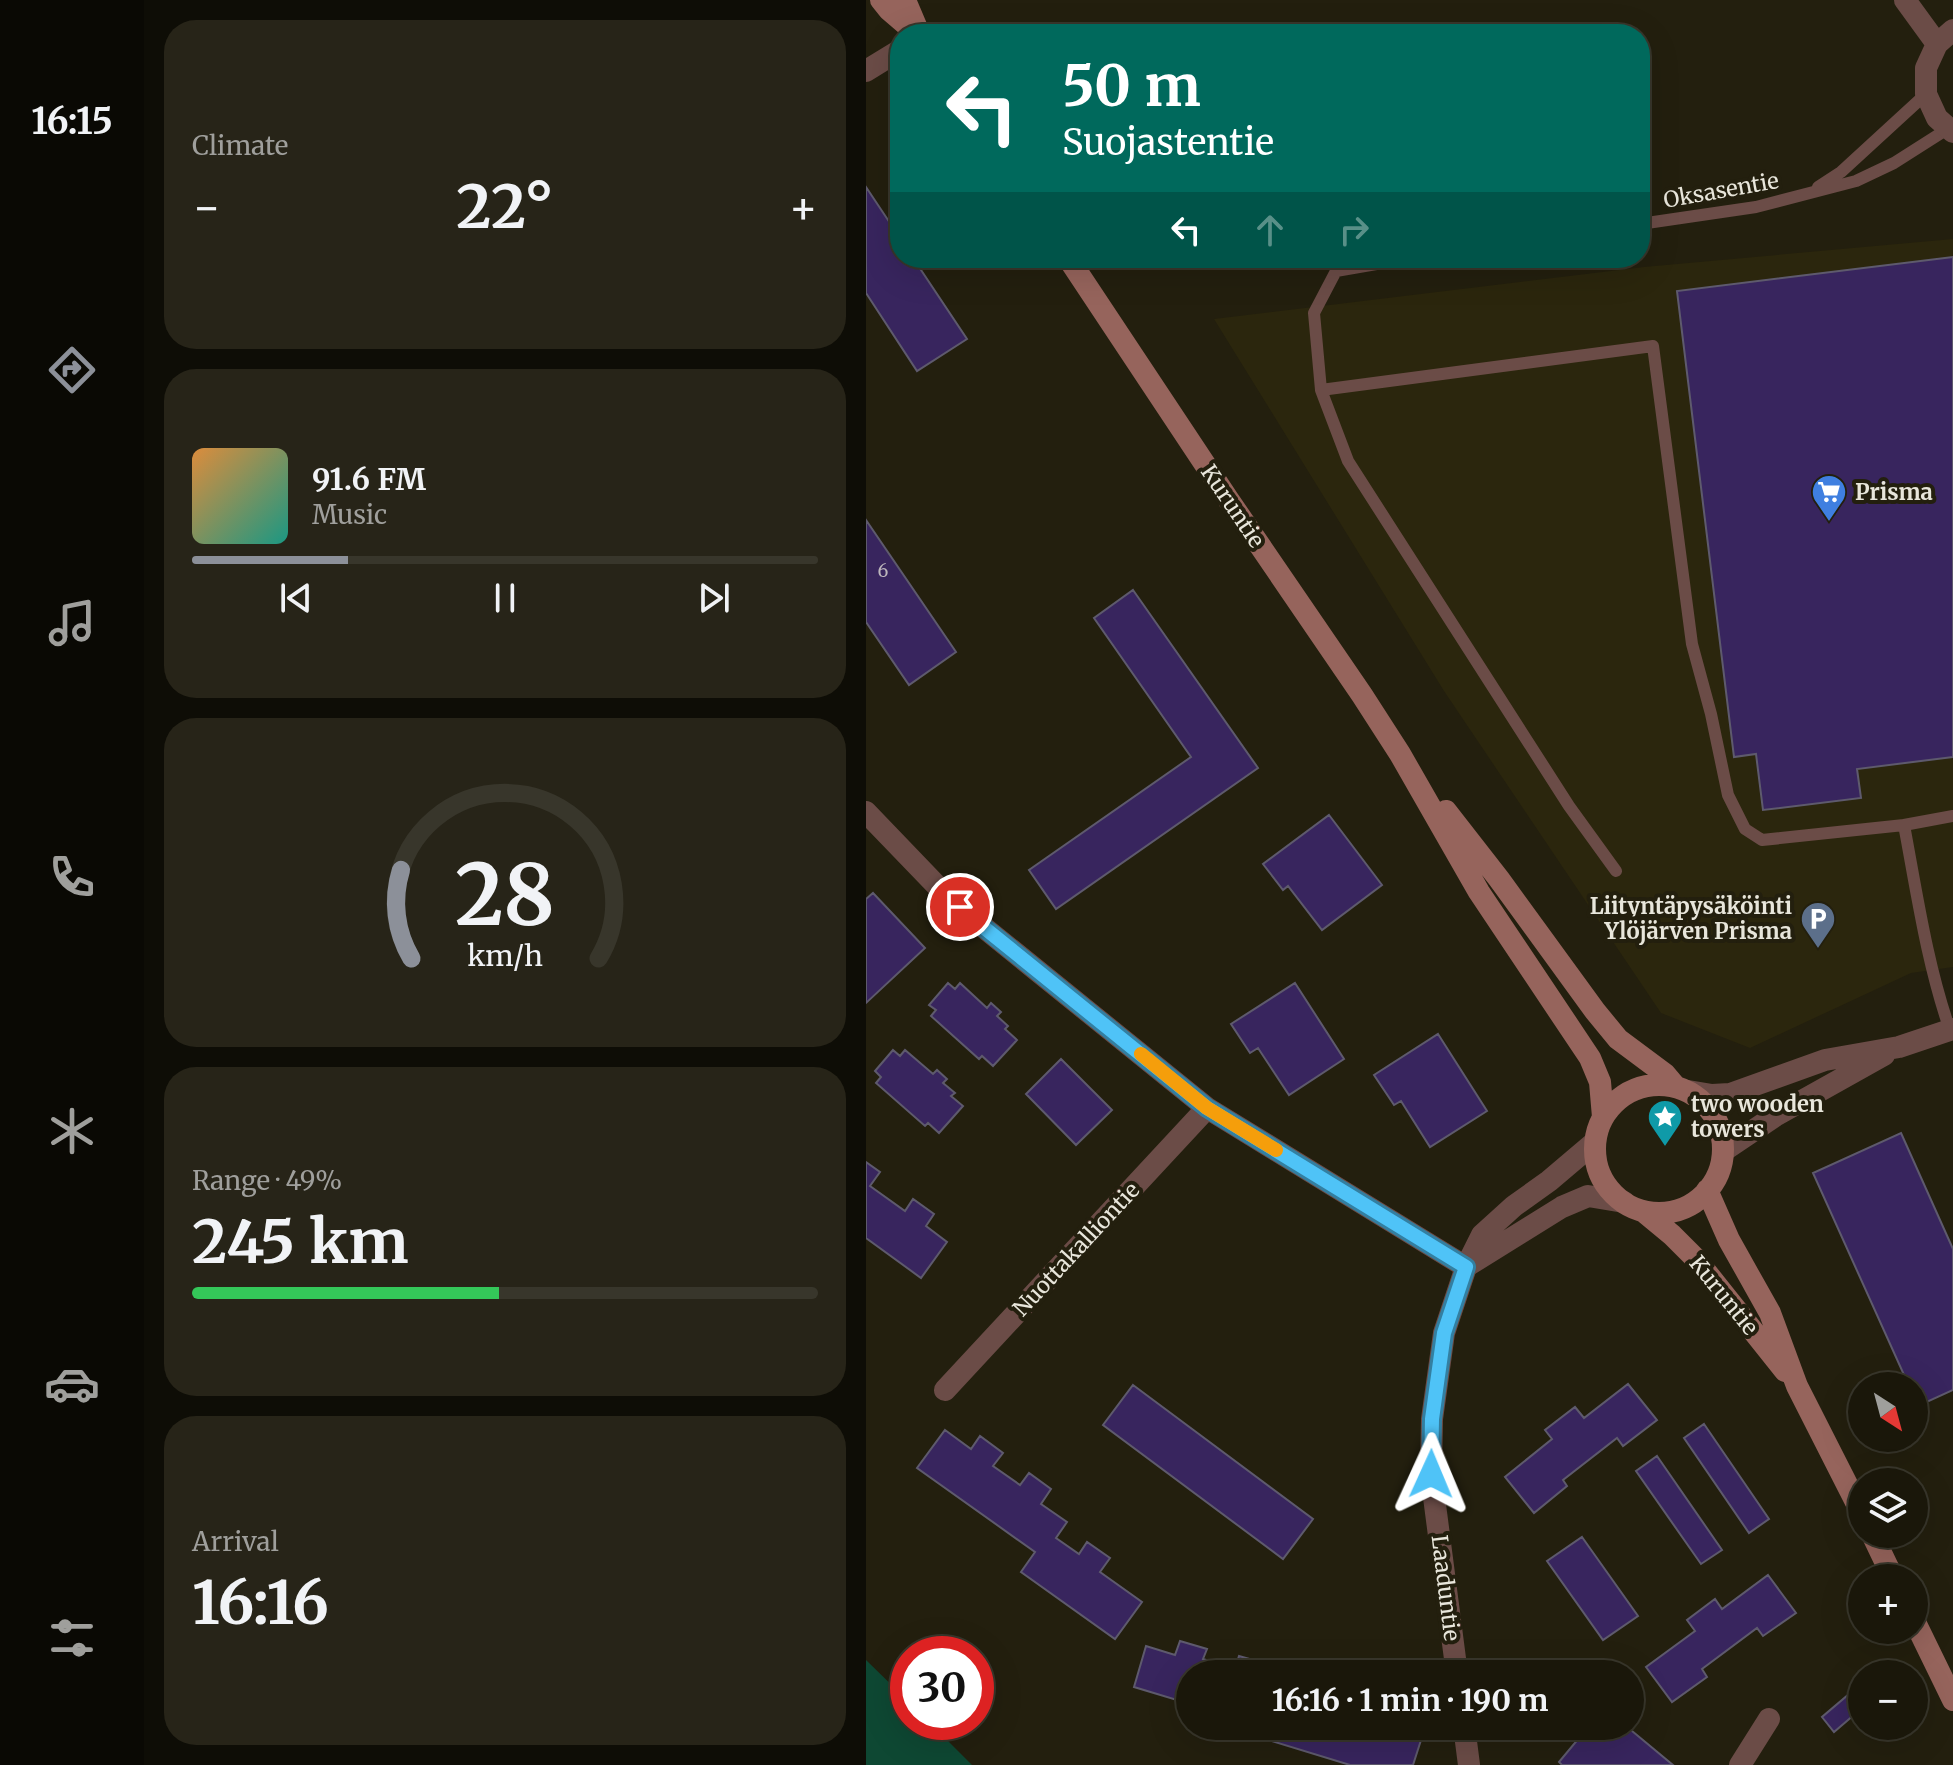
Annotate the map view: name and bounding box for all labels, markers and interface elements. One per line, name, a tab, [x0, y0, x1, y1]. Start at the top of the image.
text: 50 m	[1062, 51, 1201, 121]
icon: left	[930, 56, 1034, 160]
text: 16:15	[31, 99, 113, 144]
text: Suojastentie	[1062, 120, 1274, 165]
text: Climate	[192, 129, 288, 162]
street label: Oksasentie	[1661, 166, 1781, 214]
text: 22°	[456, 169, 554, 244]
text: −	[192, 180, 221, 235]
text: +	[789, 180, 818, 235]
icon: left	[1164, 208, 1208, 252]
icon: ahead	[1248, 208, 1292, 252]
icon: right	[1332, 208, 1376, 252]
icon: directions	[44, 342, 100, 398]
street label: Kuruntie	[1195, 459, 1271, 553]
text: 91.6 FM	[312, 460, 426, 498]
supermarket icon: Prisma	[1810, 473, 1848, 523]
place label: Prisma	[1855, 478, 1933, 506]
text: Music	[312, 498, 387, 531]
house number: 6	[878, 559, 889, 582]
icon: previous	[274, 576, 318, 620]
icon: pause	[483, 576, 527, 620]
icon: next	[692, 576, 736, 620]
icon: music	[44, 595, 100, 651]
text: 28	[455, 842, 555, 947]
icon: phone	[44, 849, 100, 905]
pin	[926, 873, 994, 941]
icon: arrive	[938, 885, 982, 929]
place label: Liityntäpysäköinti Ylöjärven Prisma	[1590, 892, 1792, 945]
parking icon: Liityntäpysäköinti Ylöjärven Prisma	[1799, 900, 1837, 950]
text: km/h	[467, 938, 543, 974]
place label: two wooden towers	[1691, 1090, 1824, 1143]
place icon: two wooden towers	[1646, 1098, 1684, 1148]
icon: climate	[44, 1103, 100, 1159]
text: Range · 49%	[192, 1164, 342, 1197]
street label: Nuottakalliontie	[1007, 1176, 1145, 1322]
text: 245 km	[192, 1204, 409, 1279]
street label: Kuruntie	[1684, 1250, 1764, 1340]
icon: car	[44, 1356, 100, 1412]
north arrow	[1848, 1372, 1928, 1452]
map controls	[1848, 1372, 1928, 1740]
position arrow	[1389, 1432, 1473, 1516]
button: layers	[1848, 1468, 1928, 1548]
text: Arrival	[192, 1525, 279, 1558]
street label: Laaduntie	[1426, 1533, 1466, 1643]
button: +	[1848, 1564, 1928, 1644]
text: 16:16	[192, 1565, 329, 1640]
icon: filters	[44, 1610, 100, 1666]
speed limit sign: 30	[890, 1636, 994, 1740]
button: −	[1848, 1660, 1928, 1740]
text: 16:16 · 1 min · 190 m	[1272, 1681, 1548, 1719]

